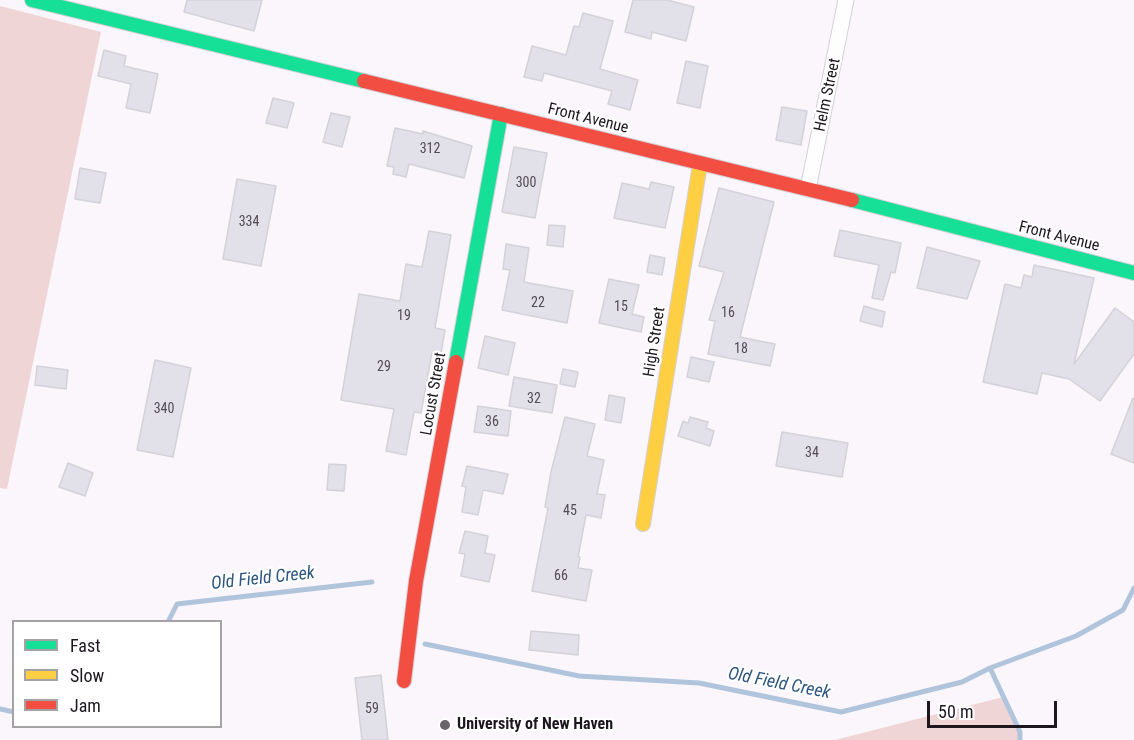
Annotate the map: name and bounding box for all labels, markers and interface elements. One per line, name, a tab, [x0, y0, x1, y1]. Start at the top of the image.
street label: Helm Street	[811, 57, 845, 133]
street label: Front Avenue	[546, 100, 630, 138]
house number: 312	[420, 141, 440, 157]
house number: 300	[516, 175, 536, 191]
house number: 334	[239, 214, 259, 230]
street label: Front Avenue	[1017, 218, 1101, 256]
house number: 22	[531, 295, 545, 311]
house number: 15	[614, 299, 628, 315]
house number: 16	[721, 305, 735, 321]
street label: High Street	[640, 306, 670, 378]
house number: 19	[397, 308, 411, 324]
house number: 18	[734, 341, 748, 357]
street label: Locust Street	[417, 351, 451, 437]
house number: 29	[377, 359, 391, 375]
house number: 32	[527, 391, 541, 407]
house number: 340	[154, 401, 174, 417]
house number: 36	[485, 414, 499, 430]
house number: 34	[805, 445, 819, 461]
house number: 45	[563, 503, 577, 519]
water label: Old Field Creek	[210, 563, 316, 595]
house number: 66	[554, 568, 568, 584]
legend	[12, 620, 222, 728]
text: Fast	[70, 635, 101, 656]
water label: Old Field Creek	[726, 663, 832, 705]
text: Slow	[70, 665, 104, 686]
scale bar	[930, 689, 1060, 727]
text: Jam	[70, 695, 101, 716]
house number: 59	[365, 701, 379, 717]
text: 50 m	[938, 701, 973, 722]
place label: University of New Haven	[457, 715, 613, 735]
marker: University of New Haven	[438, 718, 452, 732]

